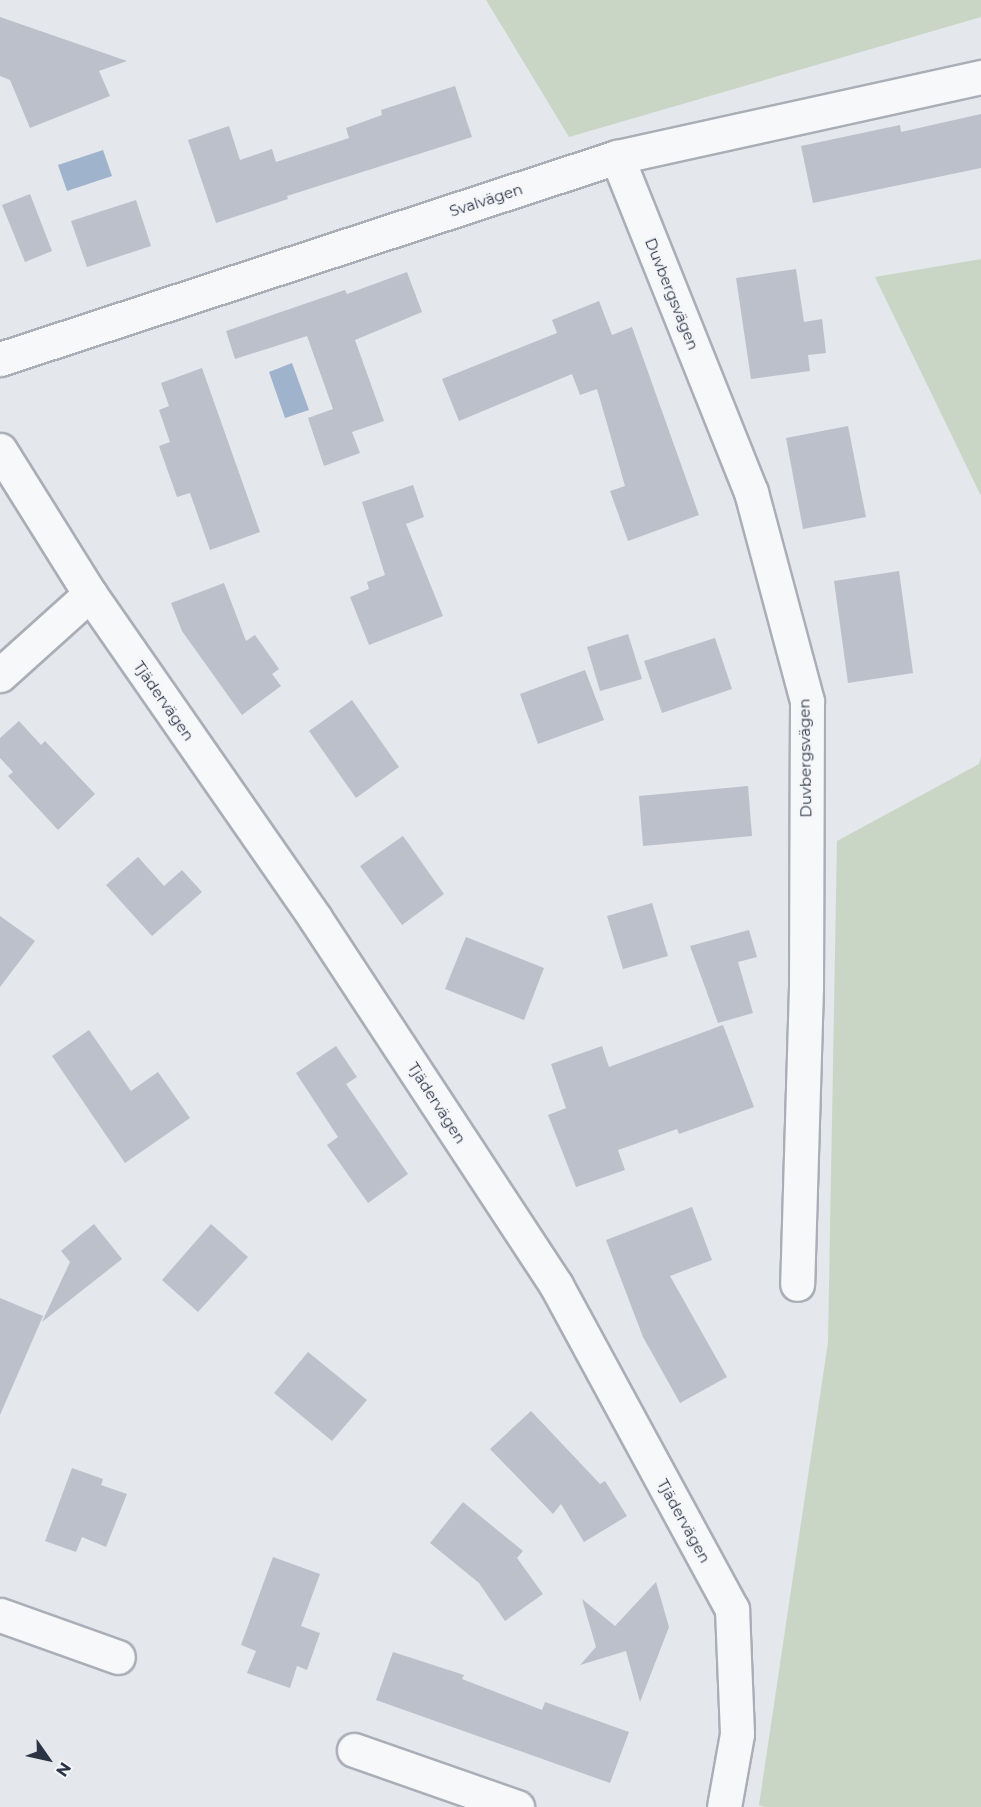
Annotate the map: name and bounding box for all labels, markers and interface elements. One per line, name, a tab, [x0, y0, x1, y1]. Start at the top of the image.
street label: Svalvägen	[447, 180, 525, 220]
street label: Duvbergsvägen	[641, 235, 703, 353]
street label: Tjädervägen	[130, 658, 198, 744]
street label: Duvbergsvägen	[795, 698, 815, 818]
street label: Tjädervägen	[404, 1059, 470, 1147]
street label: Tjädervägen	[654, 1476, 714, 1566]
north arrow	[18, 1729, 78, 1789]
text: N	[52, 1759, 75, 1780]

